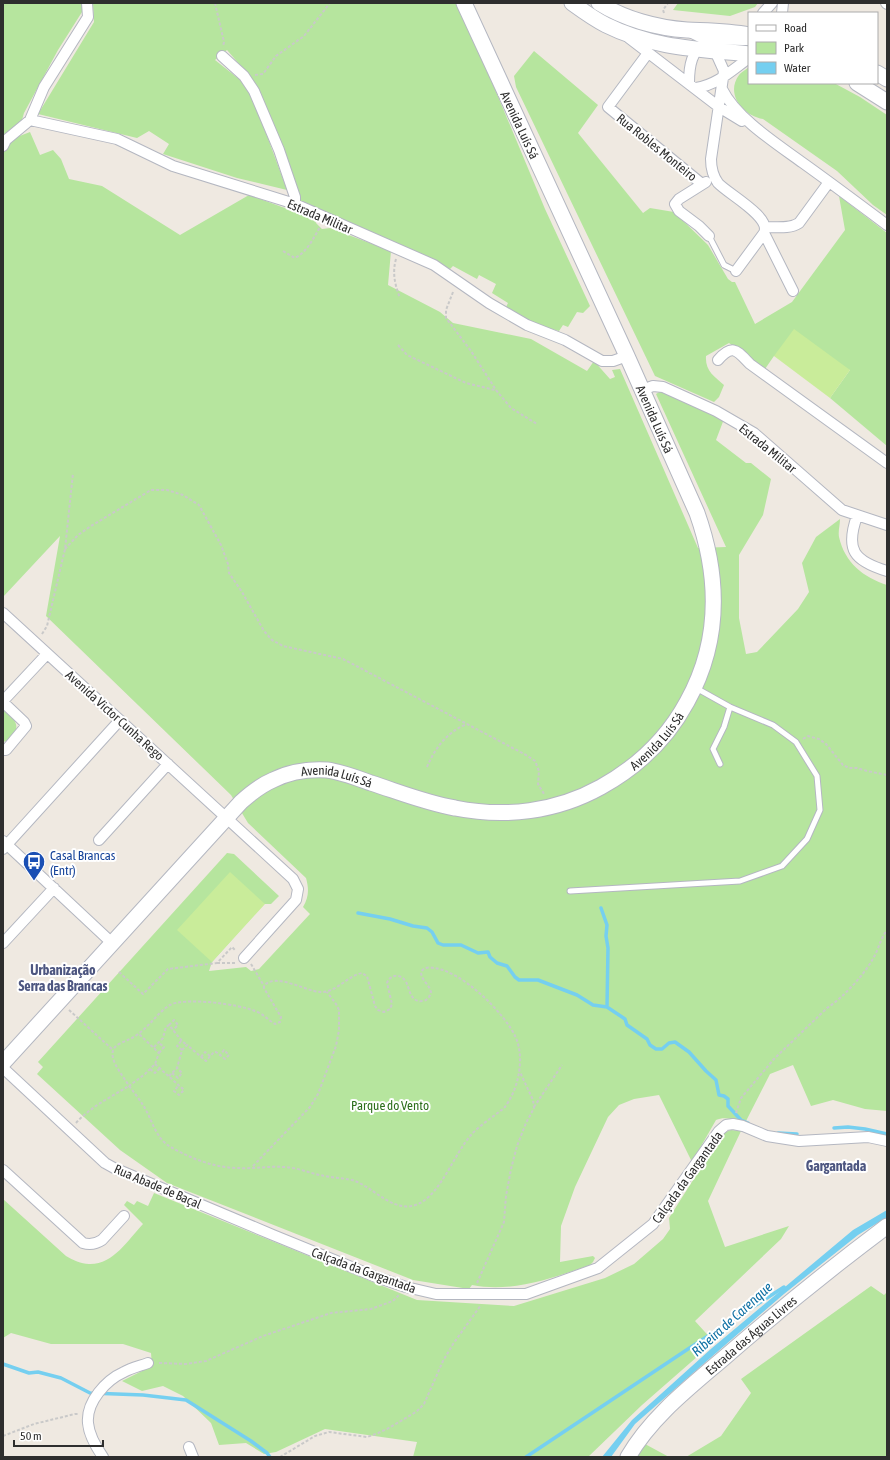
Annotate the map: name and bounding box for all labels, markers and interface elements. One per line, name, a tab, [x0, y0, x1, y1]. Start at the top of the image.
legend	[748, 12, 878, 84]
text: Road	[784, 21, 807, 35]
text: Park	[784, 41, 805, 55]
text: Water	[784, 61, 811, 75]
street label: Avenida Luís Sá	[497, 89, 542, 161]
street label: Rua Robles Monteiro	[614, 111, 700, 184]
street label: Estrada Militar	[285, 196, 355, 237]
street label: Avenida Luís Sá	[633, 383, 676, 456]
street label: Estrada Militar	[736, 421, 799, 476]
street label: Avenida Victor Cunha Rego	[63, 667, 167, 763]
street label: Avenida Luís Sá	[627, 709, 687, 773]
street label: Avenida Luís Sá	[300, 763, 374, 791]
place label: Casal Brancas (Entr)	[50, 848, 116, 878]
bus stop icon: Casal Brancas (Entr)	[21, 849, 47, 882]
district label: Urbanização Serra das Brancas	[18, 962, 108, 994]
park label: Parque do Vento	[351, 1098, 429, 1113]
street label: Calçada da Gargantada	[649, 1128, 726, 1226]
district label: Gargantada	[806, 1158, 867, 1174]
street label: Rua Abade de Baçal	[112, 1161, 204, 1212]
street label: Calçada da Gargantada	[310, 1245, 418, 1296]
water label: Ribeira de Carenque	[688, 1279, 776, 1359]
street label: Estrada das Águas Livres	[703, 1293, 800, 1378]
scale bar	[14, 1422, 103, 1448]
text: 50 m	[20, 1429, 42, 1443]

